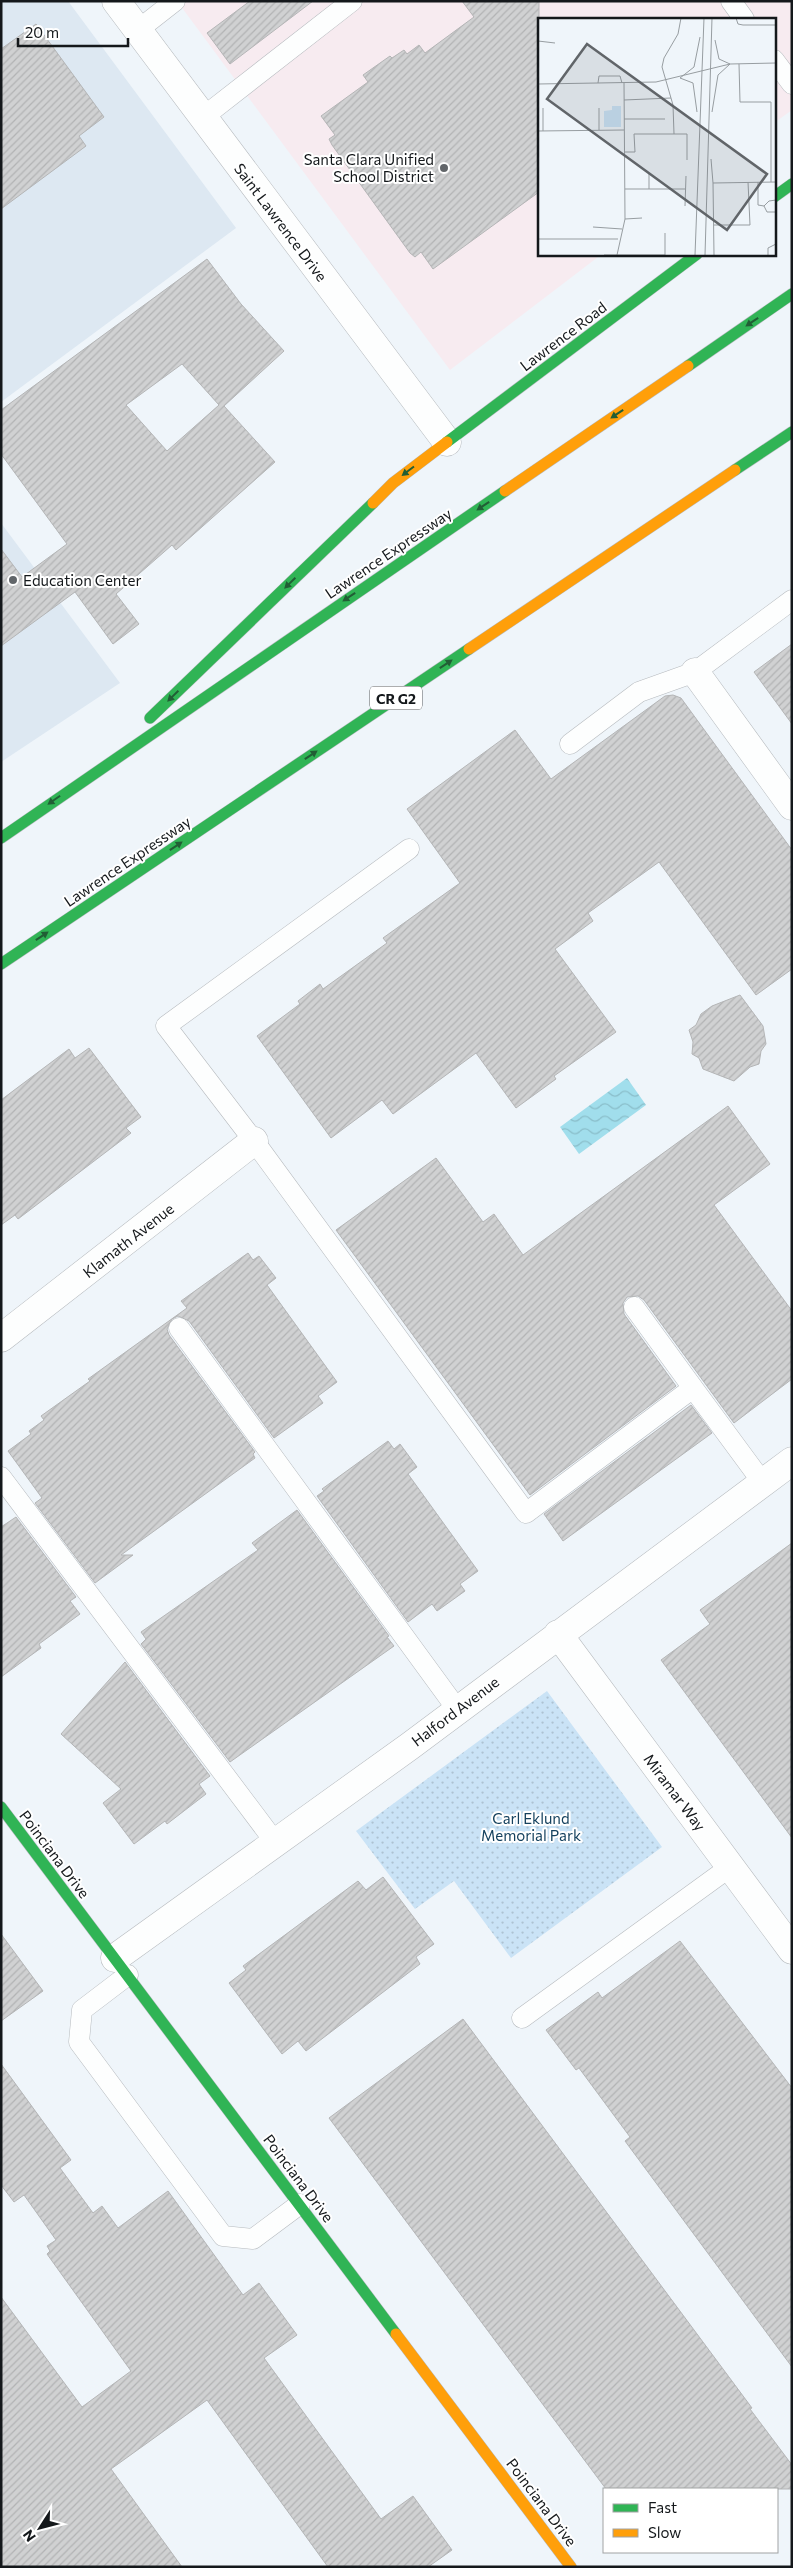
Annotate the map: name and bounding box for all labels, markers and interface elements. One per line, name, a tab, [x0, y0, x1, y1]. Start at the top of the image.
scale bar	[18, 15, 128, 47]
inset map	[538, 18, 776, 255]
text: 20 m	[25, 23, 59, 41]
place label: Santa Clara Unified School District	[304, 150, 434, 185]
street label: Saint Lawrence Drive	[231, 159, 331, 285]
marker: Santa Clara Unified School District	[438, 162, 450, 174]
street label: Lawrence Road	[516, 298, 610, 374]
one-way arrow	[745, 317, 758, 327]
one-way arrow	[611, 409, 624, 419]
one-way arrow	[402, 466, 415, 477]
one-way arrow	[477, 501, 490, 511]
street label: Lawrence Expressway	[321, 504, 455, 602]
place label: Education Center	[23, 571, 141, 589]
marker: Education Center	[7, 574, 19, 586]
one-way arrow	[284, 577, 296, 589]
one-way arrow	[343, 592, 356, 602]
one-way arrow	[439, 659, 453, 669]
road number: CR G2	[370, 686, 422, 710]
one-way arrow	[167, 690, 179, 702]
one-way arrow	[305, 750, 318, 760]
one-way arrow	[47, 795, 61, 805]
street label: Lawrence Expressway	[60, 812, 194, 910]
one-way arrow	[170, 841, 183, 851]
one-way arrow	[35, 932, 48, 941]
street label: Klamath Avenue	[79, 1199, 177, 1281]
street label: Halford Avenue	[408, 1672, 502, 1750]
street label: Miramar Way	[640, 1750, 710, 1834]
street label: Poinciana Drive	[16, 1807, 94, 1902]
park label: Carl Eklund Memorial Park	[481, 1809, 581, 1844]
street label: Poinciana Drive	[260, 2131, 338, 2226]
street label: Poinciana Drive	[503, 2455, 581, 2550]
legend	[603, 2488, 778, 2553]
text: Fast	[648, 2498, 677, 2516]
north arrow	[15, 2503, 65, 2553]
text: Slow	[648, 2523, 681, 2541]
text: N	[19, 2527, 39, 2545]

